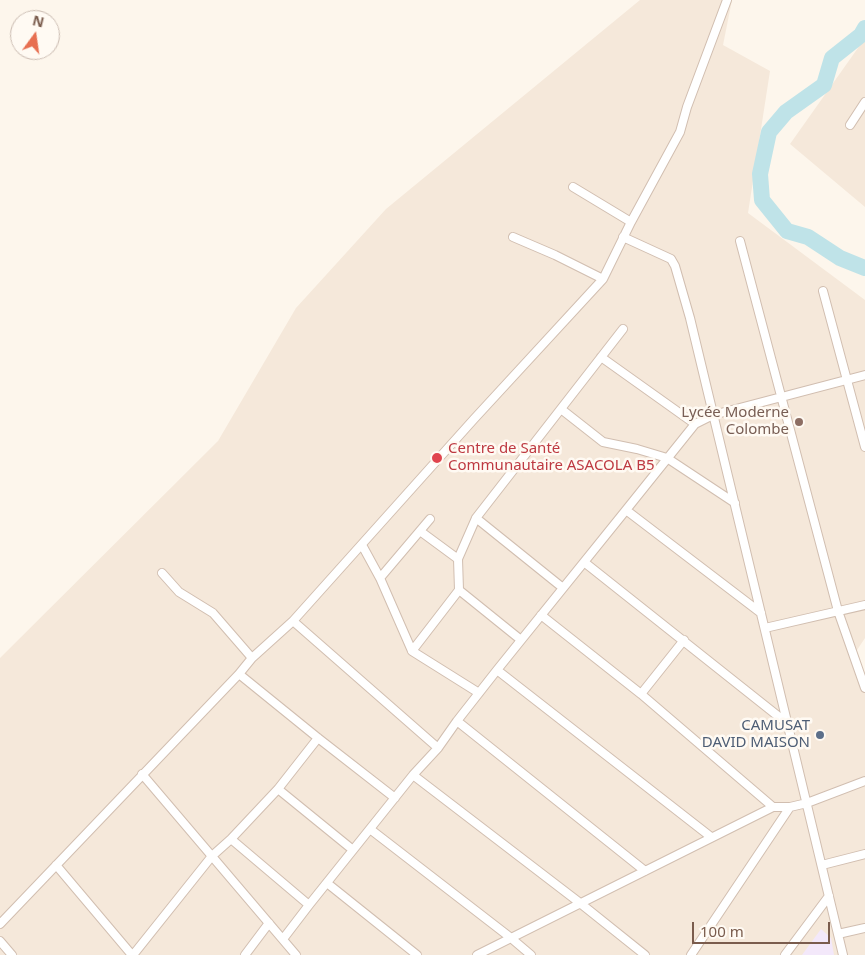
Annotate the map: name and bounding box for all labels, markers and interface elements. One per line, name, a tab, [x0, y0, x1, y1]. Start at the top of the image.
north arrow	[10, 10, 60, 60]
text: N	[31, 10, 46, 32]
place label: Lycée Moderne Colombe	[681, 404, 789, 439]
marker: Lycée Moderne Colombe	[793, 416, 805, 428]
place label: Centre de Santé Communautaire ASACOLA B5	[448, 440, 654, 475]
marker: Centre de Santé Communautaire ASACOLA B5	[430, 451, 444, 465]
place label: CAMUSAT DAVID MAISON	[702, 717, 810, 752]
marker: CAMUSAT DAVID MAISON	[814, 729, 826, 741]
scale bar	[695, 912, 832, 944]
text: 100 m	[700, 921, 744, 941]

